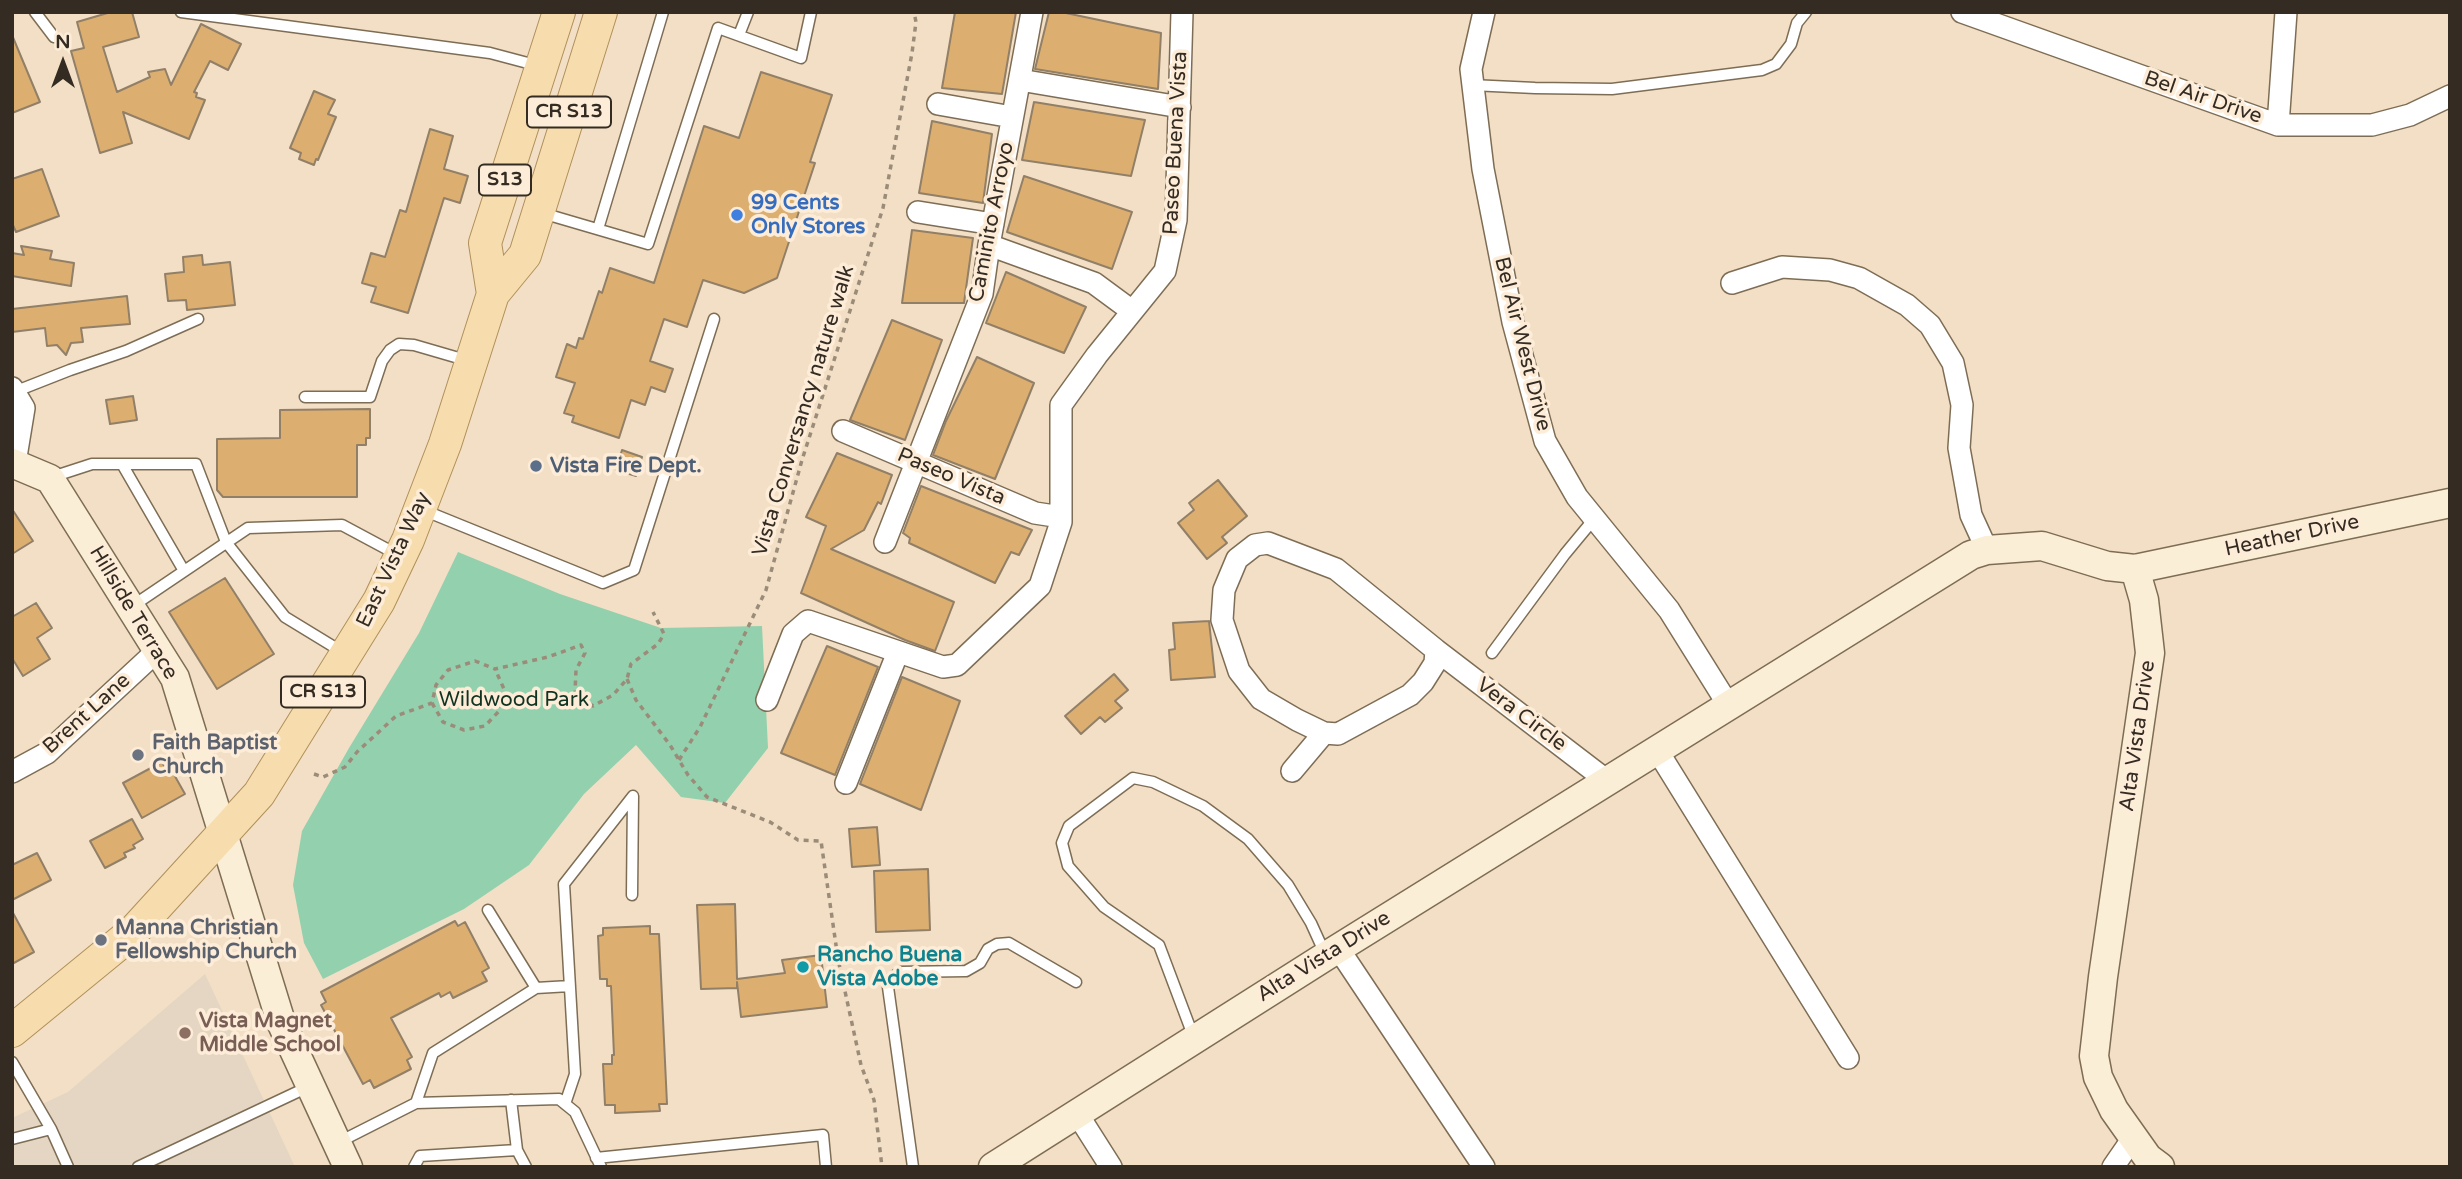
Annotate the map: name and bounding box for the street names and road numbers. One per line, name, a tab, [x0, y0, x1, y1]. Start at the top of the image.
street label: Paseo Buena Vista	[1159, 50, 1193, 236]
street label: Bel Air Drive	[2141, 66, 2265, 130]
road number: CR S13	[527, 96, 611, 128]
street label: Caminito Arroyo	[964, 140, 1020, 304]
road number: S13	[479, 164, 531, 196]
street label: Bel Air West Drive	[1488, 254, 1556, 434]
street label: Vista Conversancy nature walk	[748, 262, 860, 560]
street label: Paseo Vista	[893, 443, 1009, 511]
street label: East Vista Way	[352, 488, 436, 632]
street label: Heather Drive	[2222, 509, 2362, 563]
street label: Hillside Terrace	[83, 542, 183, 684]
street label: Alta Vista Drive	[2115, 659, 2161, 813]
street label: Brent Lane	[38, 668, 136, 760]
street label: Vera Circle	[1471, 673, 1571, 757]
road number: CR S13	[281, 677, 365, 708]
street label: Alta Vista Drive	[1253, 906, 1395, 1008]

